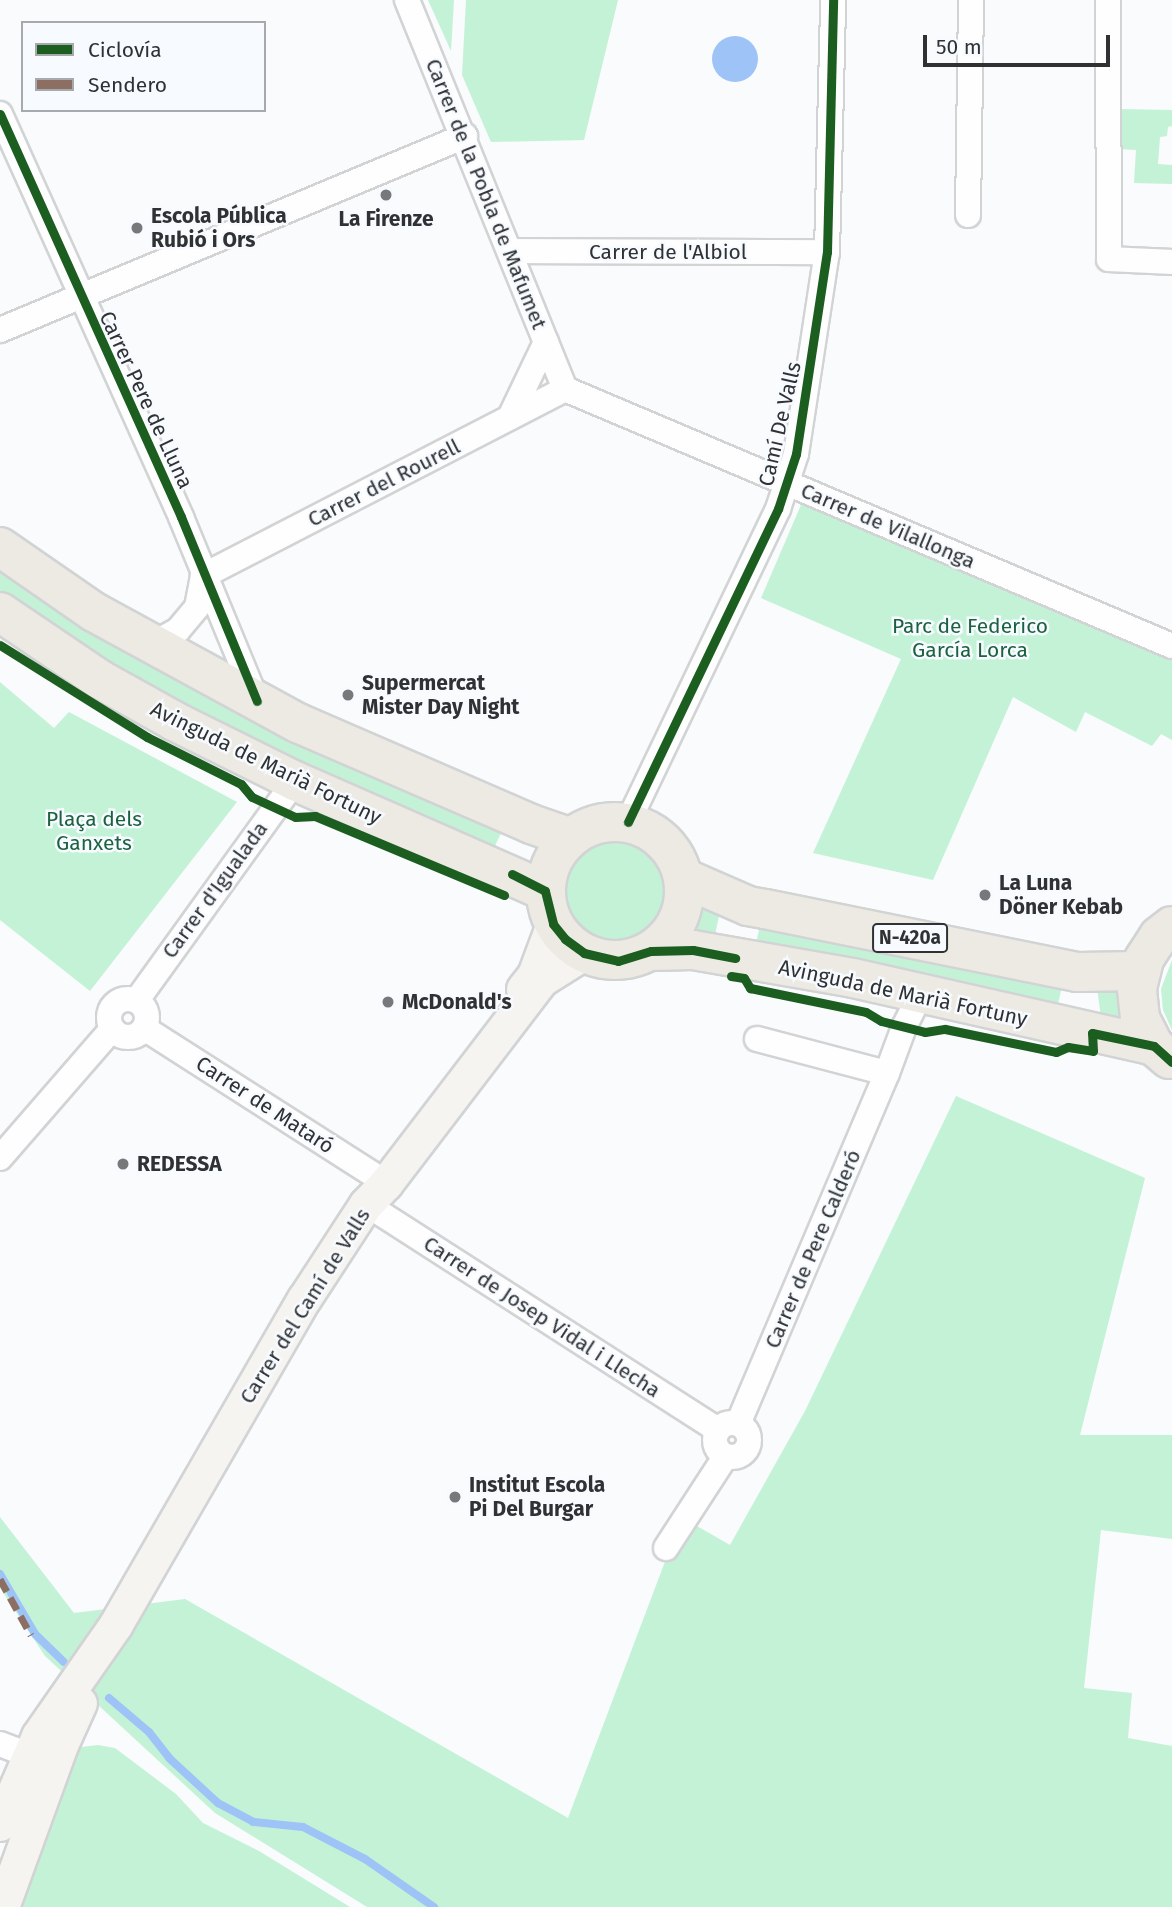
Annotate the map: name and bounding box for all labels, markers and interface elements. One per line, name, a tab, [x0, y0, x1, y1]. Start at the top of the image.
legend	[21, 21, 266, 112]
scale bar	[927, 21, 1114, 65]
text: 50 m	[936, 34, 982, 60]
text: Ciclovía	[88, 37, 162, 63]
street label: Carrer de la Pobla de Mafumet	[420, 55, 552, 333]
text: Sendero	[88, 72, 167, 98]
marker: La Firenze	[378, 187, 394, 203]
place label: Escola Pública Rubió i Ors	[151, 203, 287, 253]
place label: La Firenze	[338, 206, 434, 232]
marker: Escola Pública Rubió i Ors	[129, 220, 145, 236]
street label: Carrer de l'Albiol	[589, 239, 747, 265]
street label: Carrer Pere de Lluna	[94, 307, 198, 493]
street label: Camí De Valls	[753, 359, 807, 489]
street label: Carrer del Rourell	[304, 434, 464, 532]
street label: Carrer de Vilallonga	[797, 478, 979, 574]
park label: Parc de Federico García Lorca	[892, 613, 1048, 663]
place label: Supermercat Mister Day Night	[362, 670, 519, 720]
marker: Supermercat Mister Day Night	[340, 687, 356, 703]
street label: Avinguda de Marià Fortuny	[146, 696, 386, 830]
park label: Plaça dels Ganxets	[46, 806, 142, 856]
street label: Carrer d'Igualada	[157, 817, 273, 963]
place label: La Luna Döner Kebab	[999, 870, 1123, 920]
marker: La Luna Döner Kebab	[977, 887, 993, 903]
road number: N-420a	[872, 922, 948, 954]
street label: Avinguda de Marià Fortuny	[776, 954, 1030, 1032]
place label: McDonald's	[402, 989, 512, 1015]
marker: McDonald's	[380, 994, 396, 1010]
street label: Carrer de Mataró	[191, 1051, 339, 1159]
street label: Carrer de Pere Calderó	[760, 1146, 866, 1352]
place label: REDESSA	[137, 1151, 222, 1177]
marker: REDESSA	[115, 1156, 131, 1172]
street label: Carrer del Camí de Valls	[235, 1204, 375, 1408]
street label: Carrer de Josep Vidal i Llecha	[419, 1231, 665, 1403]
place label: Institut Escola Pi Del Burgar	[469, 1472, 605, 1522]
marker: Institut Escola Pi Del Burgar	[447, 1489, 463, 1505]

